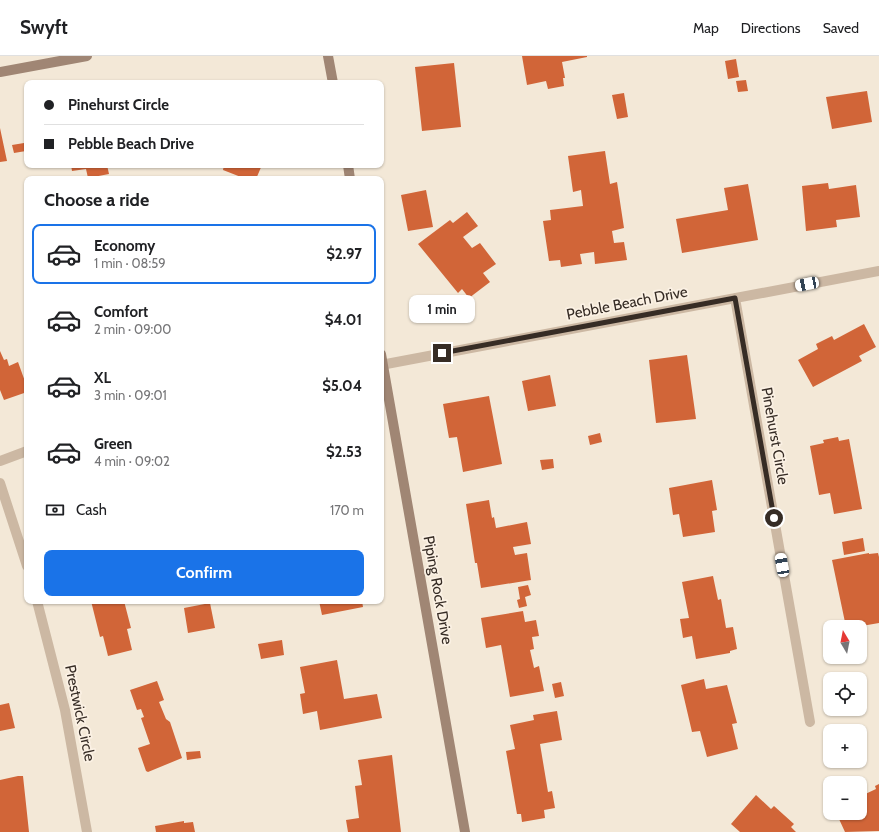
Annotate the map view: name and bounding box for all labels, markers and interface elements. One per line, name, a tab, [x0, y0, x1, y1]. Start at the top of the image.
text: Swyft	[20, 16, 68, 39]
text: Map	[693, 19, 719, 37]
text: Directions	[741, 19, 801, 37]
text: Saved	[823, 19, 859, 37]
text: Pinehurst Circle	[68, 96, 169, 114]
text: Pebble Beach Drive	[68, 135, 194, 153]
text: Choose a ride	[44, 189, 149, 211]
icon: car	[46, 236, 82, 272]
text: Economy	[94, 237, 155, 255]
text: $2.97	[326, 245, 362, 263]
text: 1 min · 08:59	[94, 255, 166, 271]
car	[794, 276, 820, 292]
street label: Pebble Beach Drive	[565, 282, 689, 324]
callout: 1 min	[409, 295, 475, 323]
text: 1 min	[427, 301, 457, 317]
icon: car	[46, 302, 82, 338]
text: Comfort	[94, 303, 148, 321]
text: $4.01	[325, 311, 362, 329]
text: 2 min · 09:00	[94, 321, 171, 337]
route end	[433, 344, 451, 362]
icon: car	[46, 368, 82, 404]
text: XL	[94, 369, 111, 387]
text: $5.04	[322, 377, 362, 395]
street label: Pinehurst Circle	[758, 386, 792, 486]
text: 3 min · 09:01	[94, 387, 167, 403]
icon: car	[46, 434, 82, 470]
text: Green	[94, 435, 132, 453]
text: $2.53	[326, 443, 362, 461]
text: 4 min · 09:02	[94, 453, 170, 469]
icon: cash	[44, 499, 66, 521]
text: Cash	[76, 501, 107, 519]
text: 170 m	[330, 502, 364, 518]
route start	[765, 509, 783, 527]
street label: Piping Rock Drive	[420, 534, 456, 646]
button: Confirm	[44, 550, 364, 596]
car	[774, 552, 790, 578]
north arrow	[823, 620, 867, 664]
map controls	[823, 620, 867, 820]
street label: Prestwick Circle	[61, 663, 99, 763]
button: locate	[823, 672, 867, 716]
button: +	[823, 724, 867, 768]
button: −	[823, 776, 867, 820]

